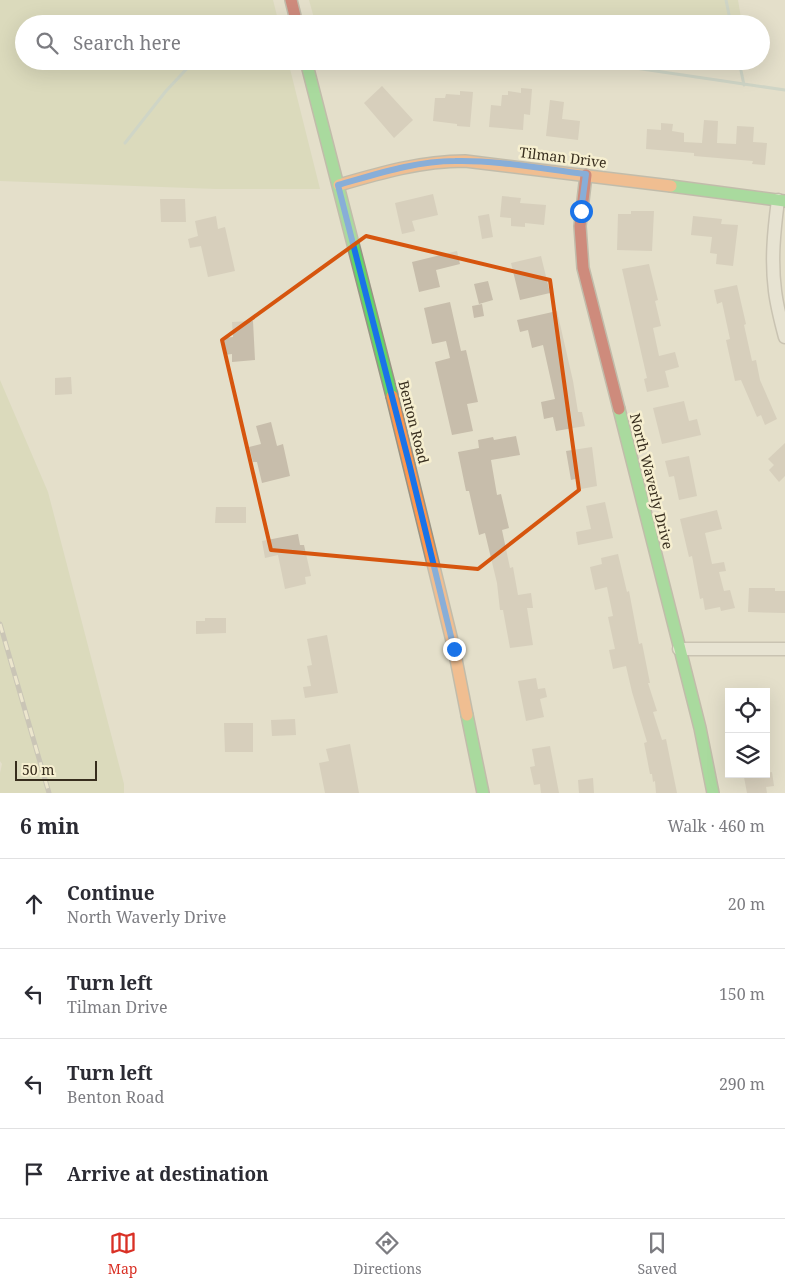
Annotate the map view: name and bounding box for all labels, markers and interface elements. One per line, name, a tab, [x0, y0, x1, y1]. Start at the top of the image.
search box	[15, 15, 770, 70]
icon: search	[33, 29, 61, 57]
text: Search here	[73, 30, 181, 56]
street label: Tilman Drive	[518, 142, 608, 172]
route start	[570, 200, 593, 223]
street label: Benton Road	[394, 378, 434, 466]
street label: North Waverly Drive	[626, 411, 678, 551]
route end	[443, 638, 466, 661]
map controls	[725, 688, 770, 778]
button: locate	[725, 688, 770, 733]
button: layers	[725, 733, 770, 778]
scale bar	[15, 758, 98, 781]
text: 50 m	[22, 760, 55, 779]
text: 6 min	[20, 812, 79, 840]
text: Walk · 460 m	[668, 815, 765, 837]
text: Continue	[67, 880, 155, 906]
icon: ahead	[20, 890, 48, 918]
text: 20 m	[728, 893, 765, 915]
text: North Waverly Drive	[67, 906, 226, 928]
text: Turn left	[67, 970, 153, 996]
icon: left	[20, 980, 48, 1008]
text: 150 m	[719, 983, 765, 1005]
text: Tilman Drive	[67, 996, 168, 1018]
text: Turn left	[67, 1060, 153, 1086]
icon: left	[20, 1070, 48, 1098]
text: 290 m	[719, 1073, 765, 1095]
text: Benton Road	[67, 1086, 164, 1108]
icon: arrive	[20, 1160, 48, 1188]
text: Arrive at destination	[67, 1161, 269, 1187]
tab: Map	[108, 1229, 137, 1278]
tab: Directions	[353, 1229, 422, 1278]
tab: Saved	[637, 1229, 677, 1278]

